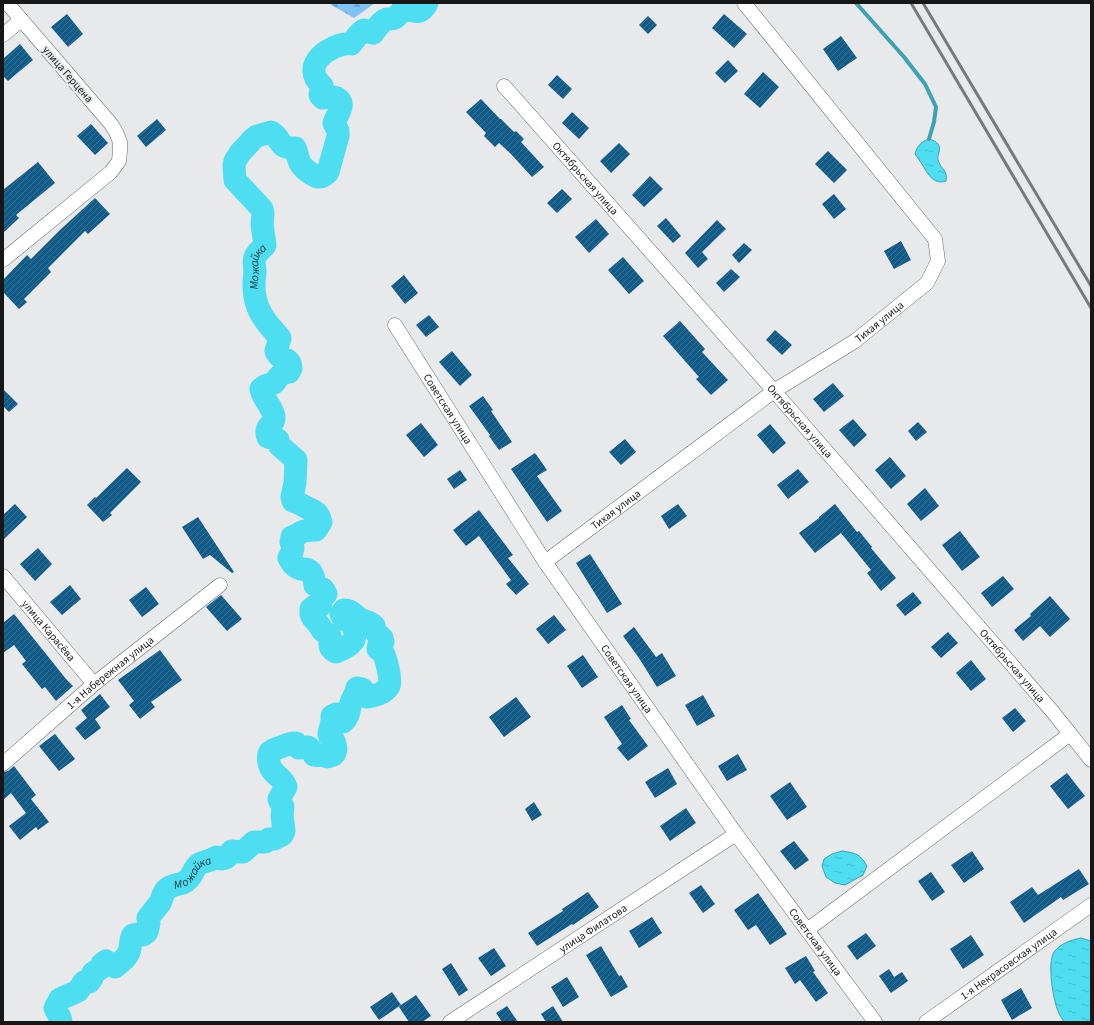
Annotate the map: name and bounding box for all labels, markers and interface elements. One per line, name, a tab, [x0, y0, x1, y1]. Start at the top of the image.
street label: улица Герцена	[39, 43, 96, 106]
street label: Октябрьская улица	[549, 139, 622, 218]
water label: Можайка	[246, 240, 271, 290]
street label: Тихая улица	[852, 298, 907, 346]
street label: Советская улица	[420, 371, 475, 447]
street label: Октябрьская улица	[763, 381, 836, 461]
street label: Тихая улица	[588, 486, 644, 533]
street label: улица Карасёва	[18, 597, 79, 664]
street label: Октябрьская улица	[976, 626, 1048, 706]
street label: 1-я Набережная улица	[64, 633, 157, 713]
street label: Советская улица	[597, 642, 656, 716]
water label: Можайка	[172, 852, 214, 894]
street label: улица Филатова	[556, 901, 630, 956]
street label: Советская улица	[785, 905, 845, 979]
street label: 1-я Некрасовская улица	[957, 925, 1060, 1003]

